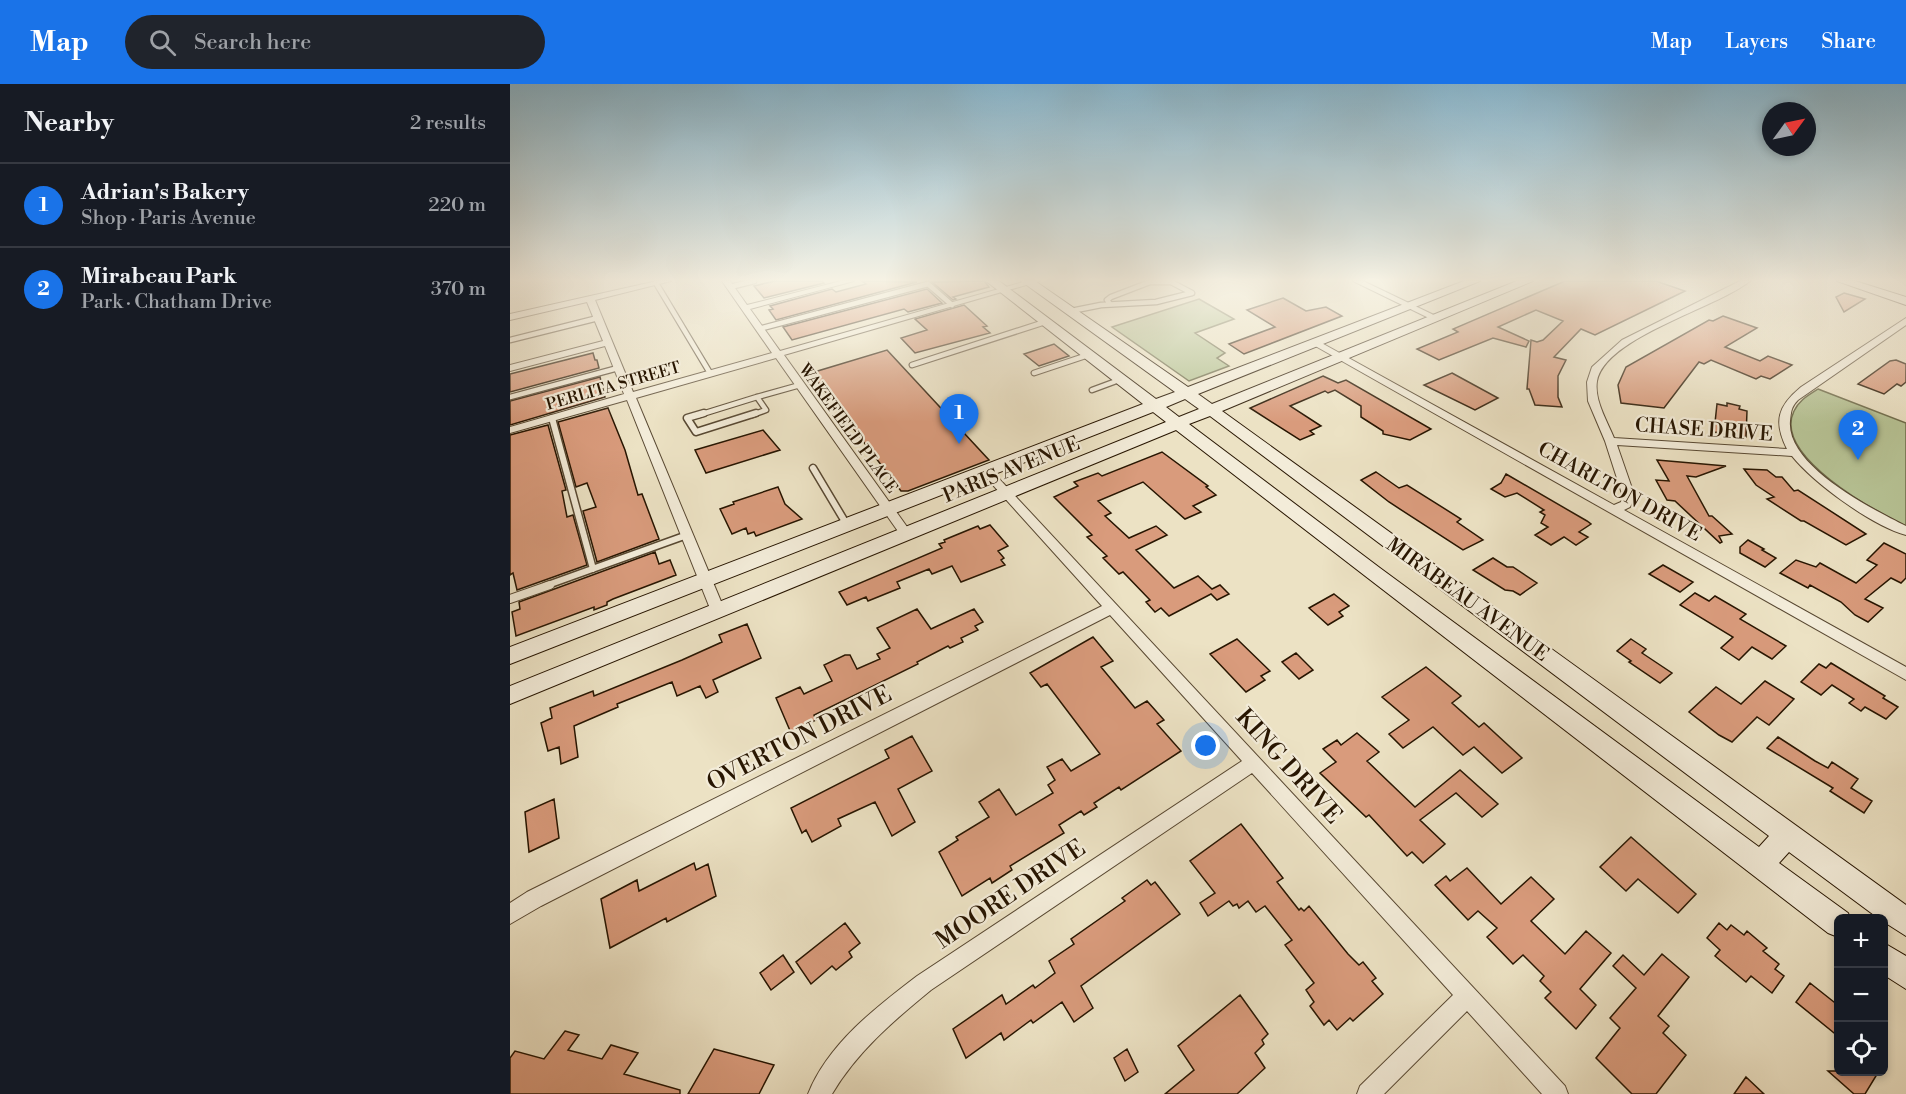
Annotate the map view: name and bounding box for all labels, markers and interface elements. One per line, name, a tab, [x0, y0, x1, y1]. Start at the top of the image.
search box	[125, 15, 545, 69]
text: Map	[30, 25, 89, 60]
icon: search	[146, 26, 179, 59]
text: Search here	[194, 29, 311, 56]
text: Map	[1651, 29, 1692, 55]
text: Layers	[1725, 29, 1788, 55]
text: Share	[1821, 29, 1876, 55]
north arrow	[1762, 102, 1816, 156]
text: Nearby	[24, 107, 114, 139]
text: 2 results	[410, 111, 486, 136]
text: Adrian's Bakery	[81, 179, 249, 206]
text: 1	[39, 193, 48, 218]
text: 220 m	[428, 193, 486, 218]
text: Shop · Paris Avenue	[81, 206, 256, 231]
text: Mirabeau Park	[81, 263, 236, 290]
text: 2	[37, 277, 50, 302]
text: 370 m	[431, 277, 486, 302]
text: Park · Chatham Drive	[81, 290, 272, 315]
street label: PERLITA STREET	[544, 357, 683, 415]
street label: WAKEFIELD PLACE	[794, 359, 902, 497]
pin: 1	[940, 394, 978, 444]
pin: 2	[1838, 410, 1878, 460]
street label: CHASE DRIVE	[1634, 413, 1774, 448]
street label: PARIS AVENUE	[939, 432, 1084, 509]
street label: CHARLTON DRIVE	[1533, 437, 1705, 548]
street label: MIRABEAU AVENUE	[1381, 533, 1553, 668]
street label: OVERTON DRIVE	[702, 679, 897, 798]
street label: KING DRIVE	[1229, 703, 1348, 830]
your location	[1191, 731, 1220, 760]
street label: MOORE DRIVE	[930, 833, 1091, 956]
map controls	[1834, 914, 1888, 1076]
button: +	[1834, 914, 1888, 968]
button: −	[1834, 968, 1888, 1022]
button: locate	[1834, 1022, 1888, 1076]

